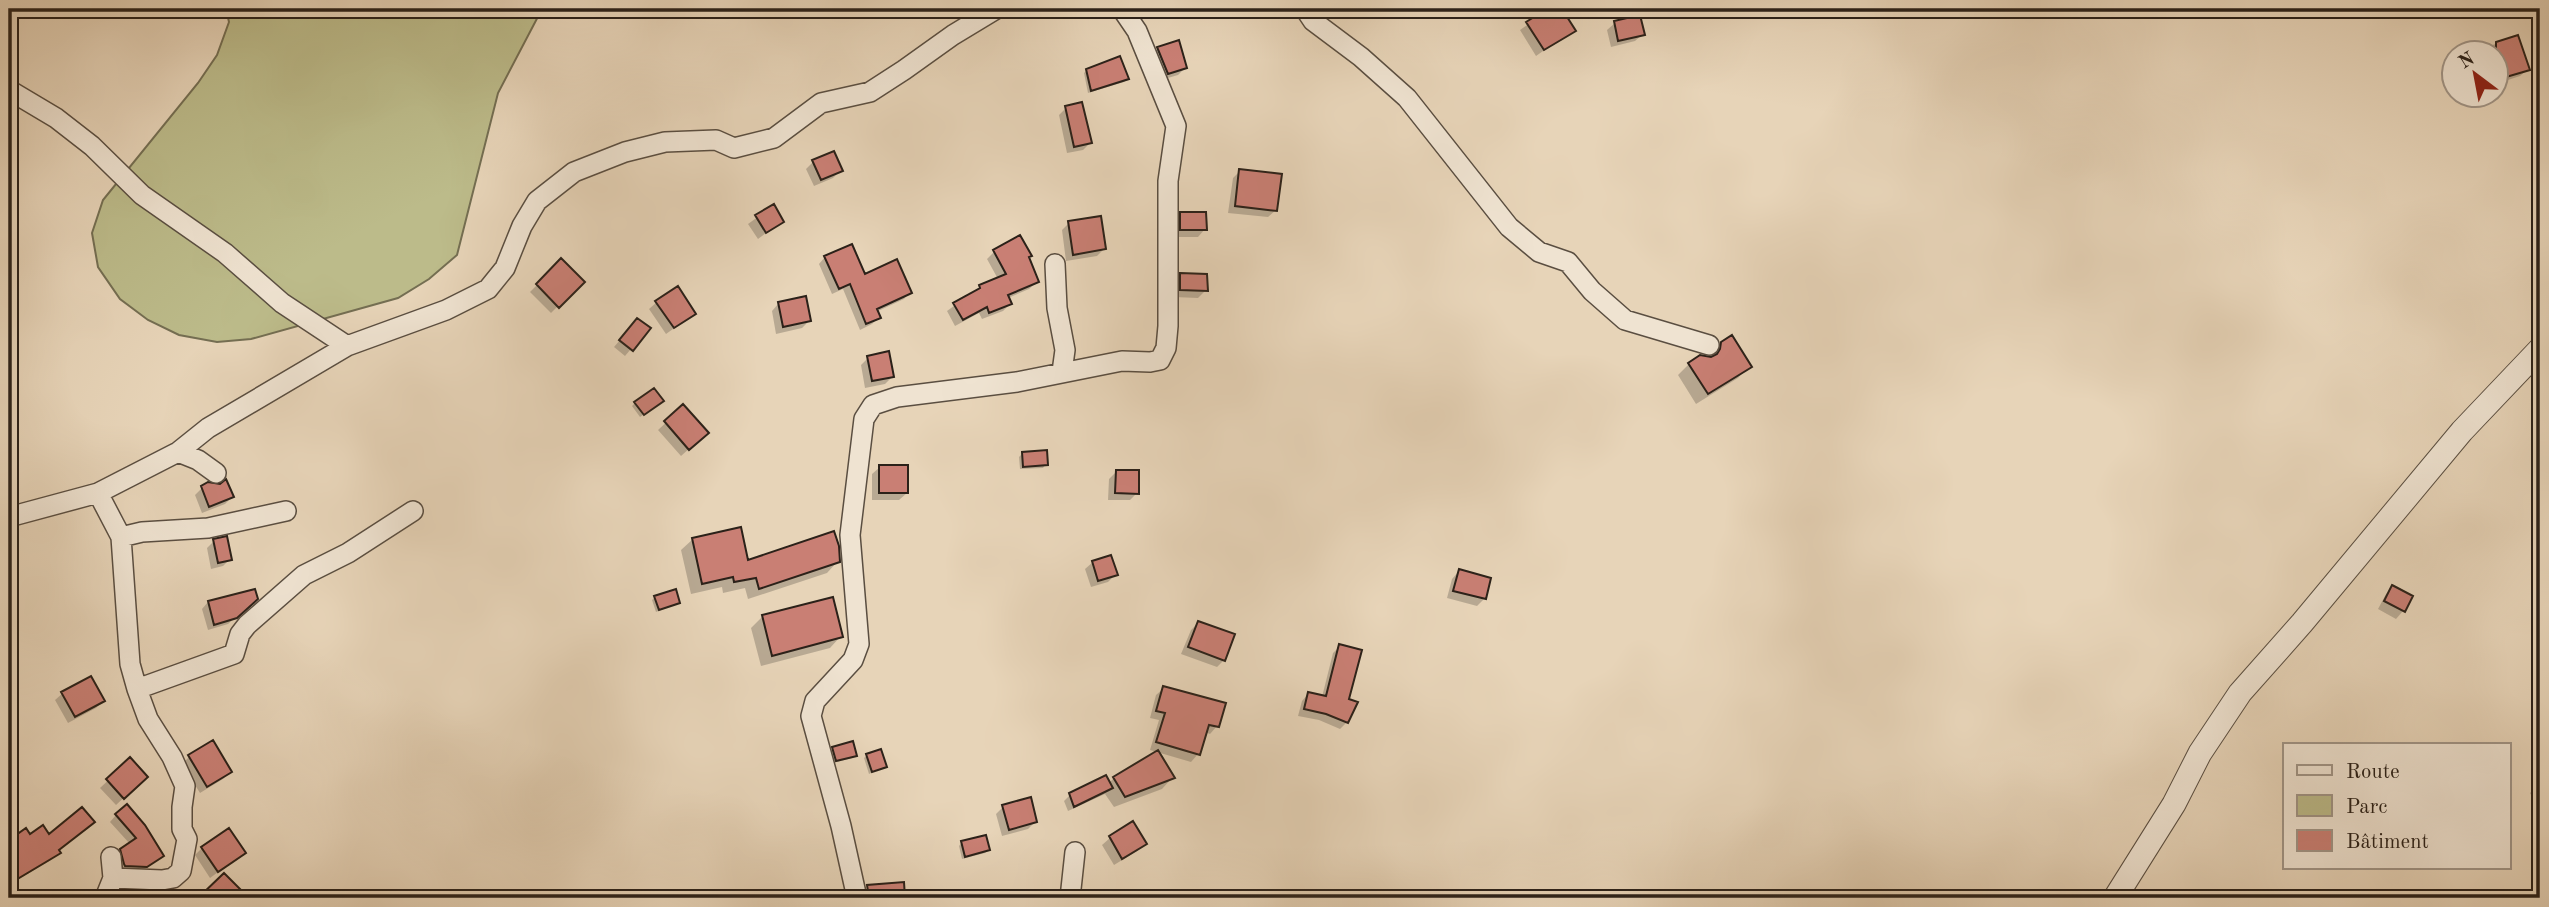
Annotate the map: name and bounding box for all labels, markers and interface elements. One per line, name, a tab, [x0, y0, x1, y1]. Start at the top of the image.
north arrow	[2440, 38, 2510, 108]
text: N	[2456, 50, 2479, 74]
legend	[2283, 743, 2510, 869]
text: Route	[2346, 762, 2400, 783]
text: Parc	[2346, 797, 2388, 818]
text: Bâtiment	[2346, 832, 2429, 853]

